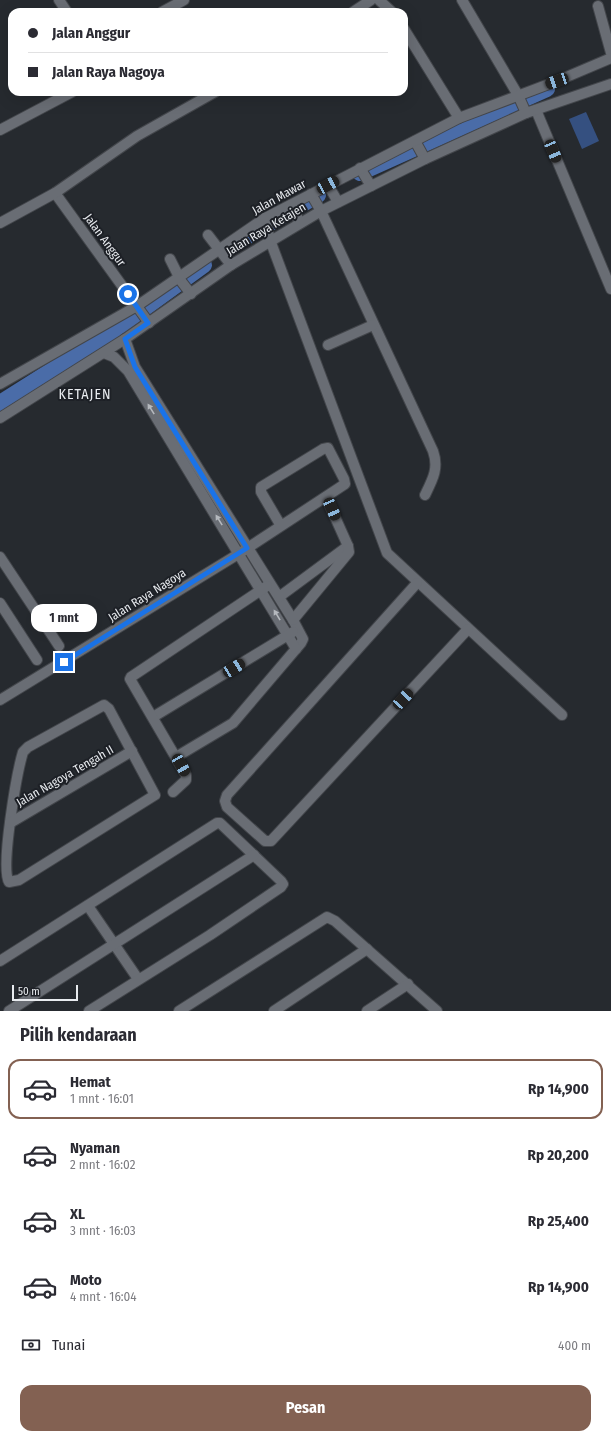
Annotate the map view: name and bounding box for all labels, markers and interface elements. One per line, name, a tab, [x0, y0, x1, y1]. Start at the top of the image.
text: Jalan Anggur	[52, 24, 130, 42]
text: Jalan Raya Nagoya	[52, 63, 165, 81]
car	[544, 71, 570, 91]
car	[543, 138, 563, 164]
car	[315, 174, 341, 196]
street label: Jalan Mawar	[250, 176, 309, 217]
street label: Jalan Raya Ketajen	[224, 200, 308, 258]
street label: Jalan Anggur	[81, 211, 129, 270]
route start	[119, 285, 137, 303]
district label: KETAJEN	[58, 386, 112, 403]
one-way arrow	[147, 404, 155, 414]
car	[322, 496, 342, 522]
one-way arrow	[215, 515, 223, 525]
street label: Jalan Raya Nagoya	[106, 565, 189, 625]
callout: 1 mnt	[31, 604, 97, 632]
one-way arrow	[273, 609, 280, 621]
text: 1 mnt	[49, 610, 79, 625]
route end	[55, 653, 73, 671]
car	[221, 657, 247, 679]
car	[390, 686, 416, 712]
street label: Jalan Nagoya Tengah II	[14, 743, 116, 809]
car	[170, 752, 192, 778]
scale bar	[12, 983, 78, 1002]
text: 50 m	[18, 985, 40, 998]
text: Pilih kendaraan	[20, 1024, 137, 1046]
icon: car	[22, 1071, 58, 1107]
text: Hemat	[70, 1073, 111, 1091]
text: Rp 14,900	[528, 1080, 589, 1098]
text: 1 mnt · 16:01	[70, 1091, 134, 1106]
icon: car	[22, 1137, 58, 1173]
text: Nyaman	[70, 1139, 120, 1157]
text: Rp 20,200	[527, 1146, 589, 1164]
text: 2 mnt · 16:02	[70, 1157, 135, 1172]
icon: car	[22, 1203, 58, 1239]
text: XL	[70, 1205, 85, 1223]
text: Rp 25,400	[528, 1212, 589, 1230]
text: 3 mnt · 16:03	[70, 1223, 136, 1238]
icon: car	[22, 1269, 58, 1305]
text: Moto	[70, 1271, 102, 1289]
text: Rp 14,900	[528, 1278, 589, 1296]
text: 4 mnt · 16:04	[70, 1289, 137, 1304]
icon: cash	[20, 1334, 42, 1356]
text: Tunai	[52, 1336, 85, 1354]
text: 400 m	[558, 1338, 591, 1353]
button: Pesan	[20, 1385, 591, 1431]

